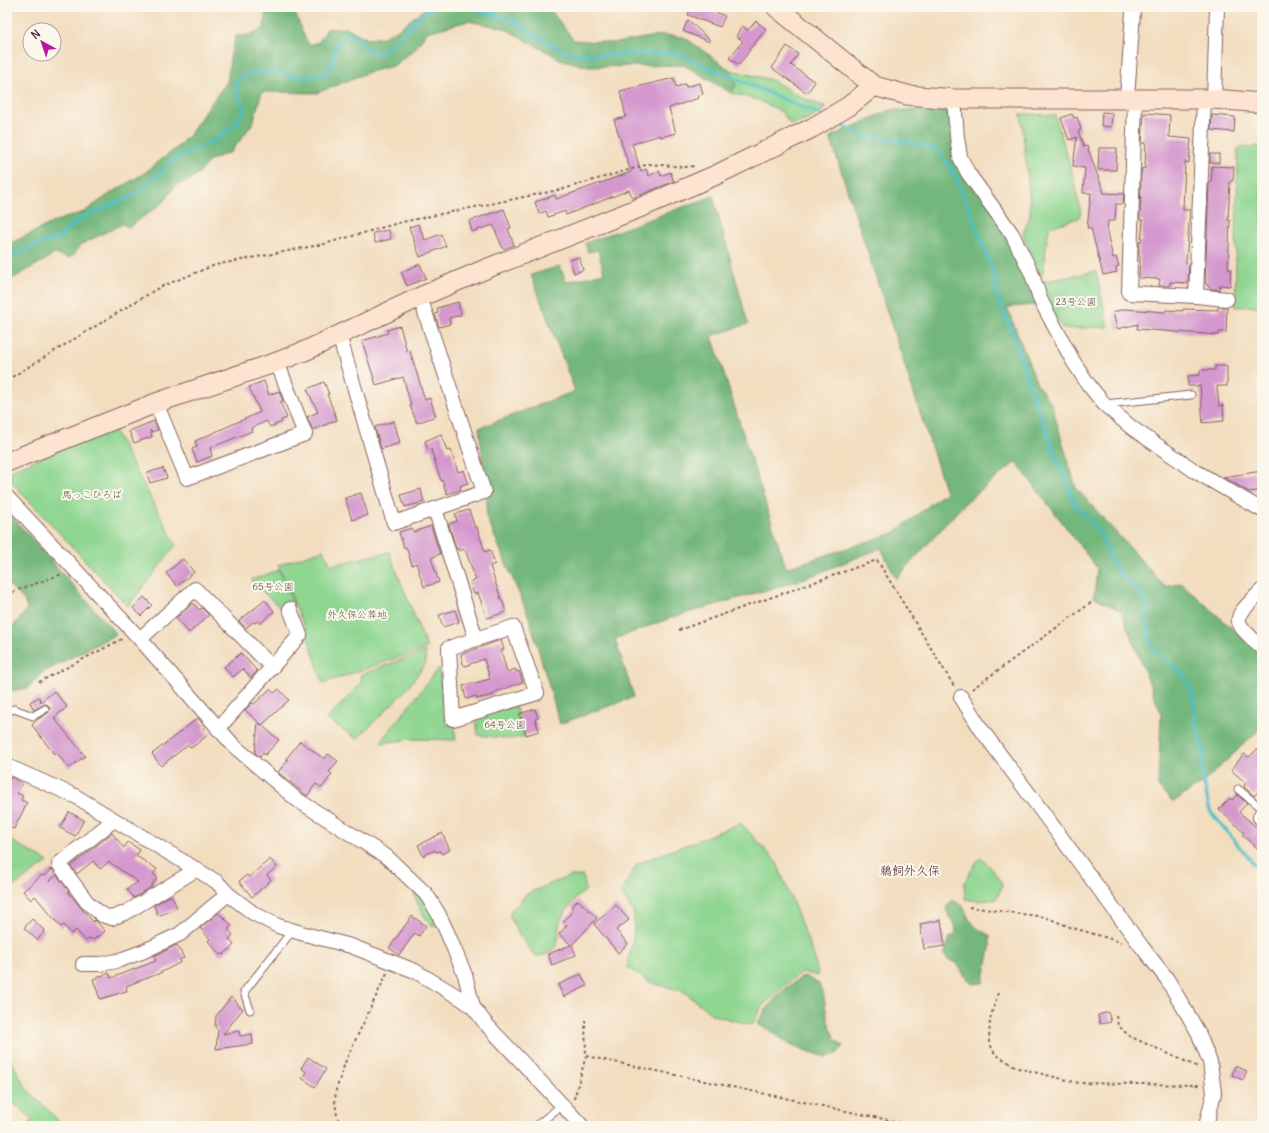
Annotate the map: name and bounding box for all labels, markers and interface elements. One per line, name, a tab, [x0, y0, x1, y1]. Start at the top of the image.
north arrow	[22, 22, 62, 62]
text: N	[28, 27, 43, 42]
park label: 23号公園	[1055, 295, 1097, 308]
park label: 馬っこひろば	[62, 488, 122, 501]
park label: 65号公園	[252, 580, 294, 593]
park label: 外久保公葬地	[327, 608, 387, 621]
park label: 64号公園	[484, 718, 526, 731]
district label: 鵜飼外久保	[880, 863, 940, 878]

